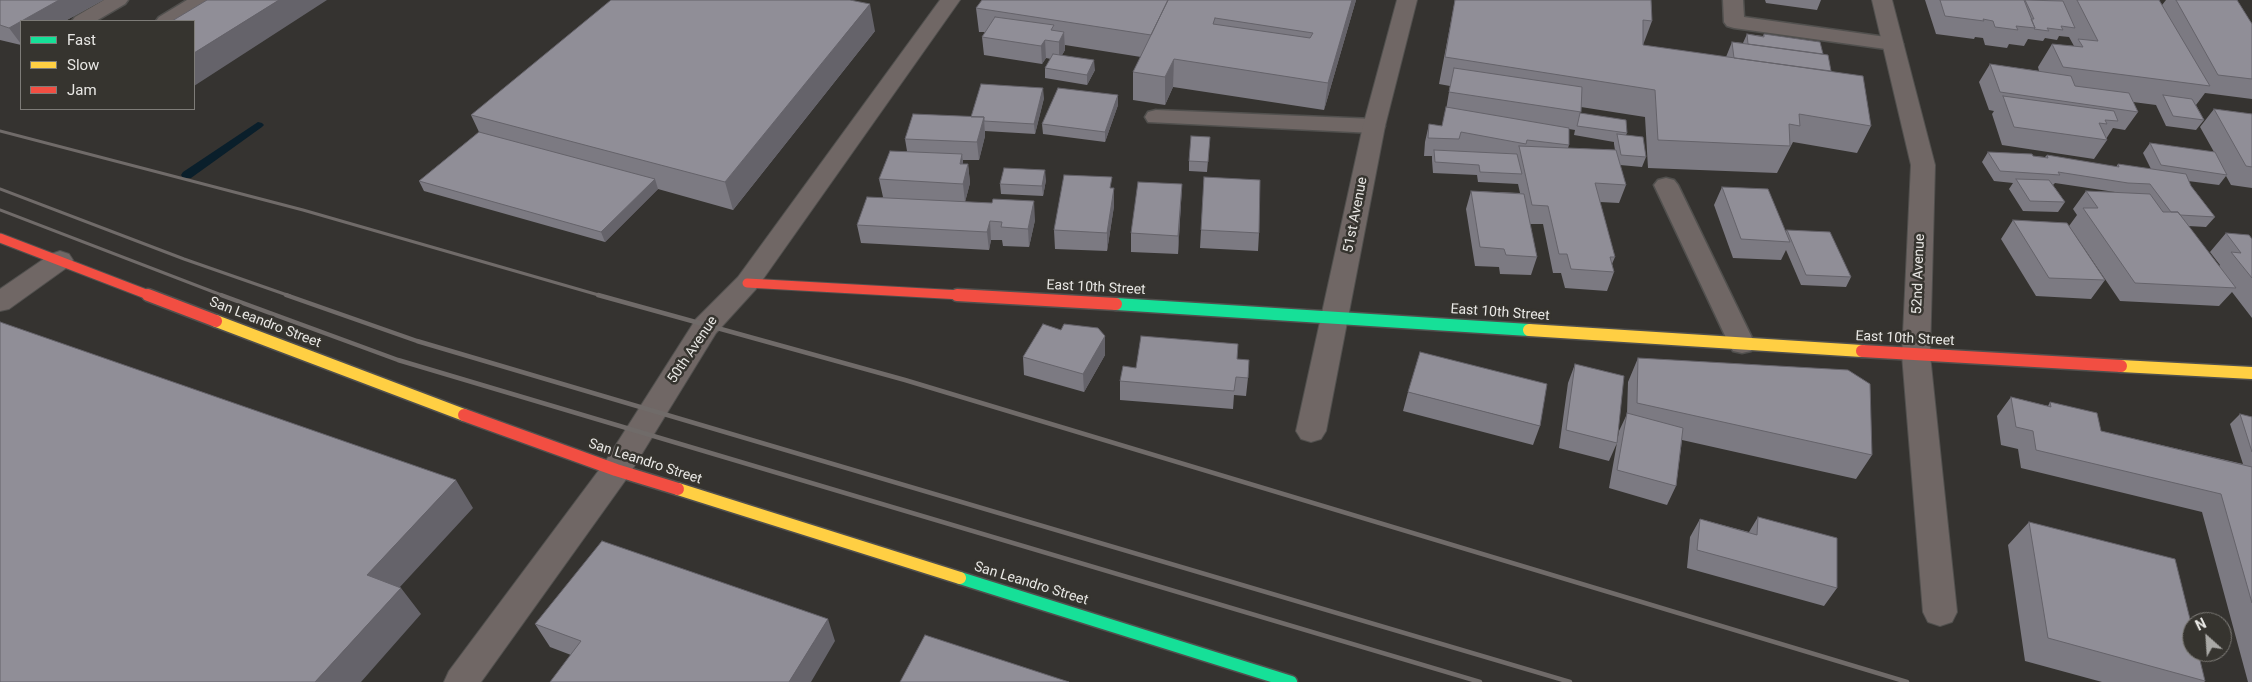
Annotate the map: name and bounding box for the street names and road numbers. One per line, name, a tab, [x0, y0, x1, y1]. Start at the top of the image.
street label: 51st Avenue	[1340, 176, 1372, 254]
street label: 52nd Avenue	[1909, 233, 1929, 315]
street label: East 10th Street	[1046, 277, 1146, 299]
street label: San Leandro Street	[207, 294, 323, 352]
street label: East 10th Street	[1450, 301, 1550, 325]
street label: 50th Avenue	[664, 313, 722, 387]
street label: East 10th Street	[1855, 328, 1955, 350]
street label: San Leandro Street	[586, 436, 704, 488]
street label: San Leandro Street	[972, 559, 1090, 609]

